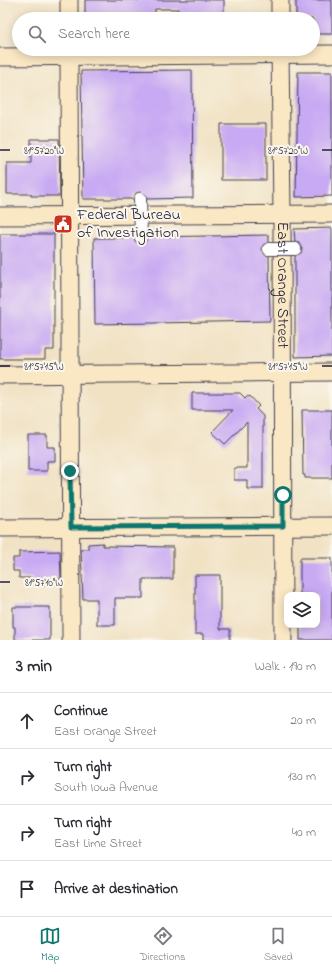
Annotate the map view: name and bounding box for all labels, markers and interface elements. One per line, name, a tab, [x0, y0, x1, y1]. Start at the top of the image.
search box	[12, 12, 320, 56]
icon: search	[26, 23, 48, 45]
text: Search here	[58, 23, 130, 45]
text: 81°57'20"W	[24, 144, 64, 159]
text: 81°57'20"W	[268, 144, 308, 159]
place label: Federal Bureau of Investigation	[76, 203, 181, 245]
public building icon: Federal Bureau of Investigation	[52, 213, 74, 235]
street label: East Orange Street	[270, 222, 294, 349]
text: 81°57'15"W	[24, 360, 64, 375]
text: 81°57'15"W	[268, 360, 308, 375]
route end	[61, 462, 79, 480]
route start	[274, 486, 292, 504]
text: 81°57'10"W	[25, 576, 63, 591]
map controls	[284, 592, 320, 628]
button: layers	[284, 592, 320, 628]
text: 3 min	[16, 654, 52, 679]
text: Walk · 190 m	[255, 657, 316, 676]
text: Continue	[54, 700, 108, 722]
icon: ahead	[16, 710, 38, 732]
text: 20 m	[291, 711, 316, 730]
text: East Orange Street	[54, 722, 157, 741]
text: Turn right	[54, 756, 112, 778]
icon: right	[16, 766, 38, 788]
text: 130 m	[288, 767, 316, 786]
text: South Iowa Avenue	[54, 778, 158, 797]
text: Turn right	[54, 812, 112, 834]
icon: right	[16, 822, 38, 844]
text: 40 m	[292, 823, 316, 842]
text: East Lime Street	[54, 834, 142, 853]
icon: arrive	[16, 878, 38, 900]
text: Arrive at destination	[54, 878, 178, 900]
tab: Map	[39, 925, 61, 965]
tab: Directions	[140, 925, 186, 965]
tab: Saved	[264, 925, 293, 965]

